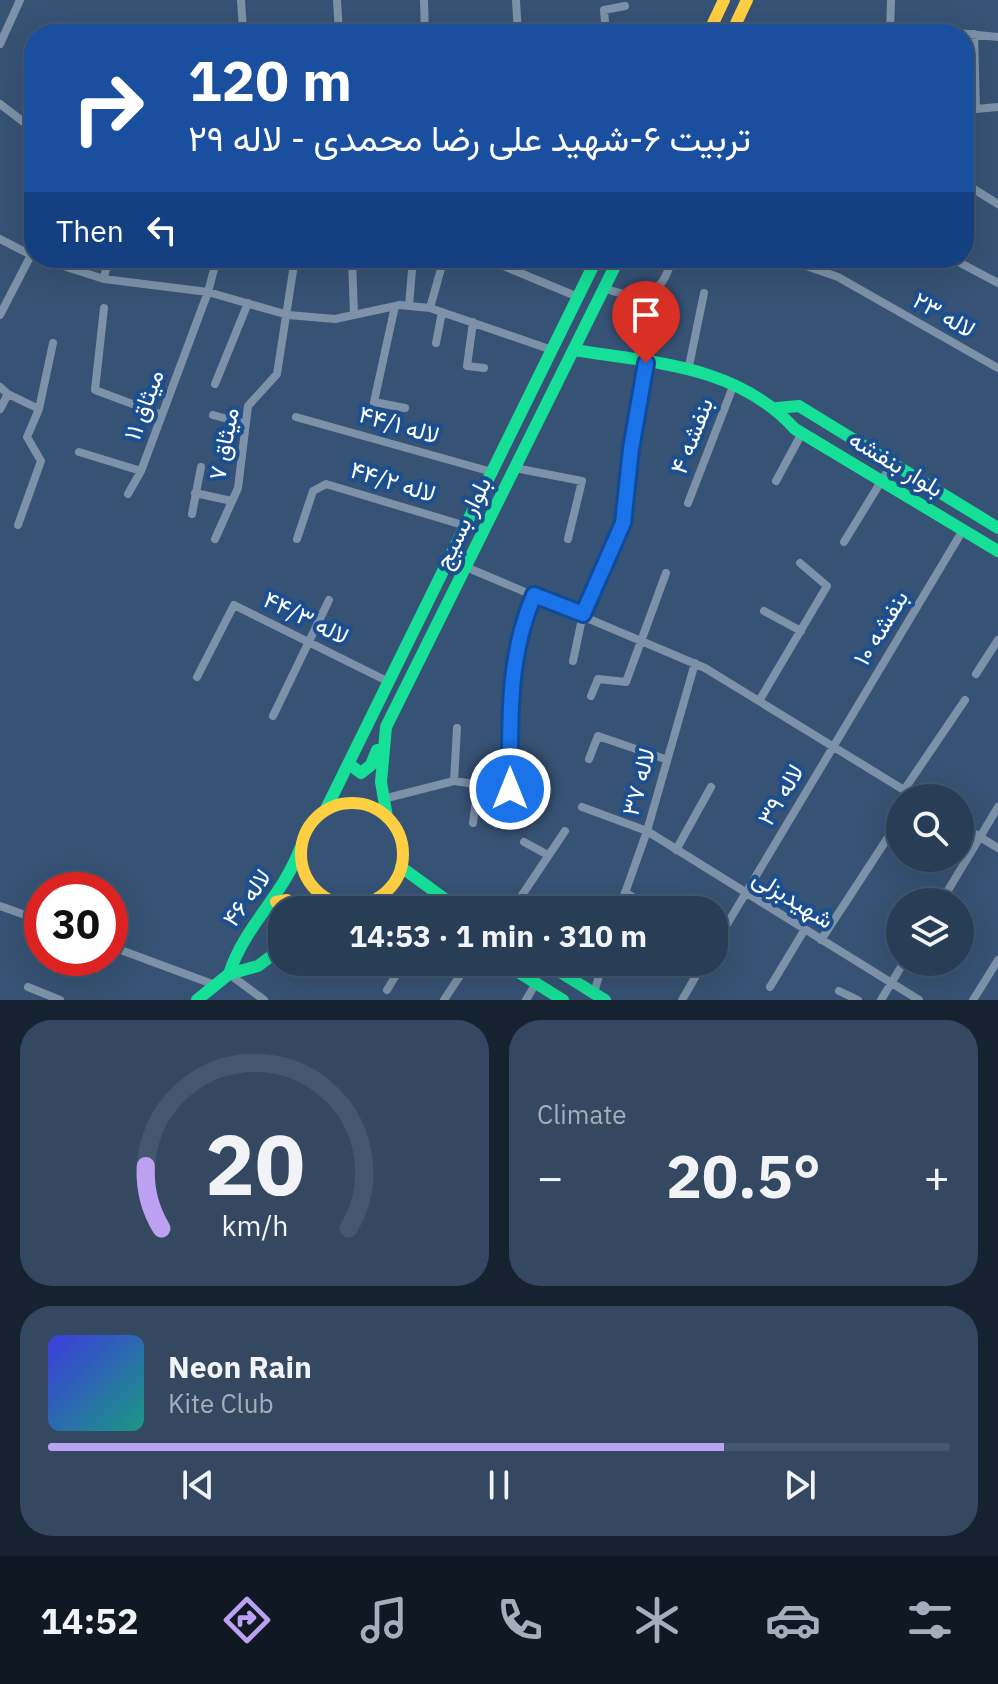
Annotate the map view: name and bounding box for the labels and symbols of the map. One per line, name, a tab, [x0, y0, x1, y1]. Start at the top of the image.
pin	[612, 281, 680, 363]
street label: لاله ۲۳	[907, 284, 982, 345]
street label: میثاق ۱۱	[116, 365, 171, 444]
street label: بنفشه ۴	[662, 393, 720, 478]
street label: لاله ۴۴/۱	[355, 397, 443, 451]
street label: میثاق ۷	[200, 405, 246, 483]
street label: بلوار بنفشه	[843, 422, 950, 504]
street label: لاله ۴۴/۲	[347, 453, 440, 509]
street label: بلوار بسیج	[426, 471, 500, 575]
street label: لاله ۴۴/۳	[258, 583, 354, 651]
street label: بنفشه ۱۰	[845, 584, 915, 671]
street label: لاله ۳۷	[614, 744, 662, 819]
position arrow	[468, 747, 552, 831]
street label: لاله ۳۹	[749, 758, 811, 831]
street label: شهیدبزلی	[747, 861, 840, 935]
street label: لاله ۴۶	[214, 862, 278, 933]
speed limit sign: 30	[24, 872, 128, 976]

